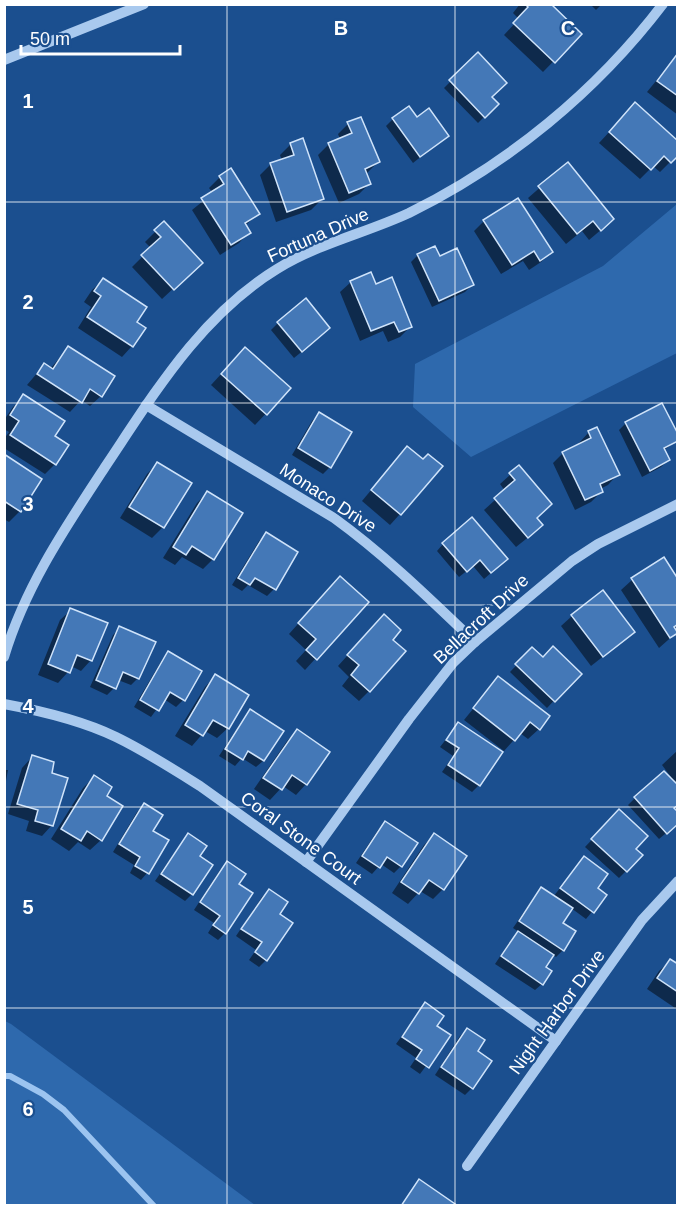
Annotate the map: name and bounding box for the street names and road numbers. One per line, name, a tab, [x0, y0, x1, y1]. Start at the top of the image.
street label: Fortuna Drive	[264, 204, 372, 266]
street label: Monaco Drive	[276, 459, 380, 537]
street label: Bellacroft Drive	[430, 570, 532, 668]
street label: Coral Stone Court	[237, 788, 365, 888]
street label: Night Harbor Drive	[505, 946, 609, 1078]

